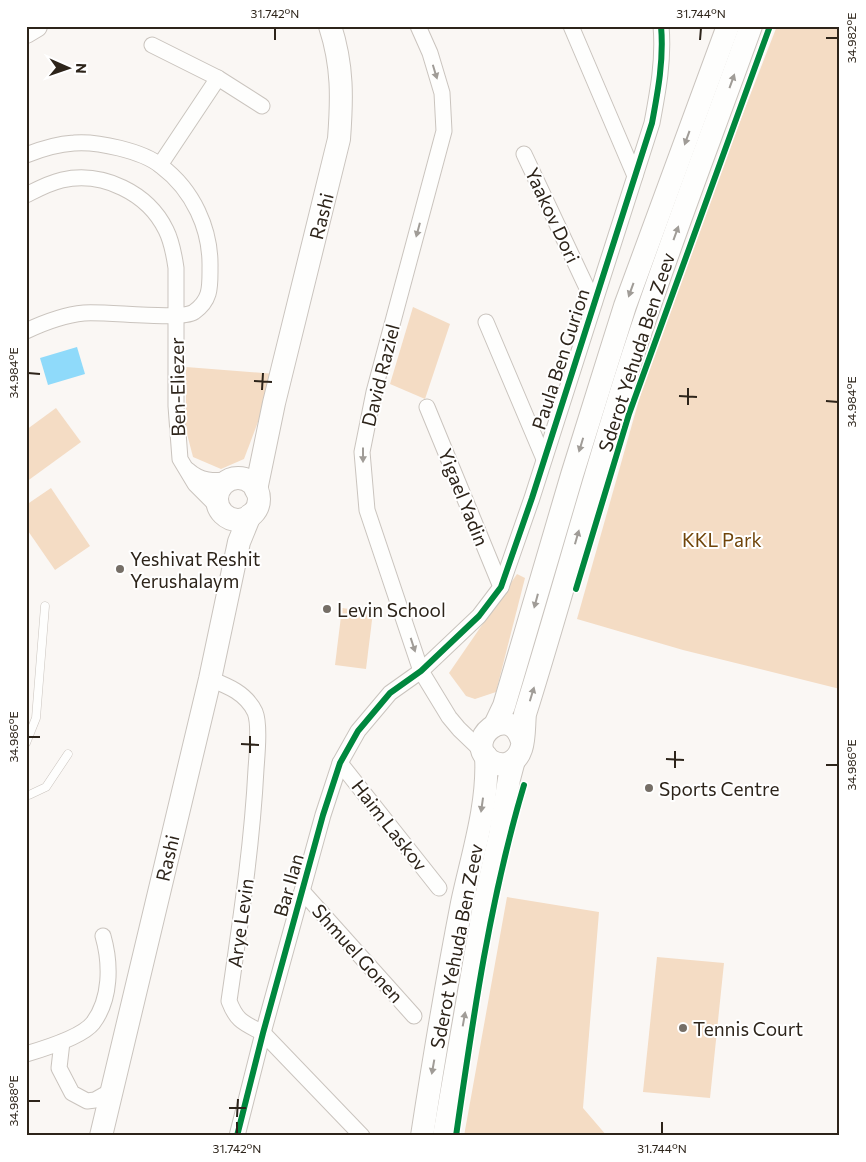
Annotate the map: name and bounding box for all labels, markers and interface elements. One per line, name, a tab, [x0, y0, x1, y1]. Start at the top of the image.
text: 31.742°N	[251, 6, 299, 20]
text: 31.744°N	[676, 6, 726, 20]
text: 34.982°E	[844, 13, 858, 63]
north arrow	[42, 42, 92, 92]
text: N	[73, 63, 90, 74]
one-way arrow	[432, 64, 440, 79]
one-way arrow	[729, 73, 736, 88]
one-way arrow	[683, 131, 691, 146]
street label: Yaakov Dori	[521, 164, 585, 266]
street label: Rashi	[304, 190, 338, 242]
one-way arrow	[414, 222, 422, 237]
one-way arrow	[672, 225, 680, 240]
street label: Sderot Yehuda Ben Zeev	[593, 249, 679, 454]
one-way arrow	[627, 283, 634, 298]
street label: Paula Ben Gurion	[526, 286, 594, 432]
street label: David Raziel	[356, 321, 404, 429]
street label: Ben-Eliezer	[165, 337, 189, 437]
text: 34.984°E	[6, 347, 20, 399]
text: 34.984°E	[844, 376, 858, 428]
one-way arrow	[577, 438, 585, 453]
street label: Yigael Yadin	[434, 445, 494, 549]
one-way arrow	[359, 448, 367, 464]
park label: KKL Park	[682, 528, 762, 551]
one-way arrow	[573, 530, 581, 545]
place label: Yeshivat Reshit Yerushalaym	[130, 547, 261, 592]
marker: Yeshivat Reshit Yerushalaym	[114, 563, 126, 575]
one-way arrow	[531, 594, 539, 609]
place label: Levin School	[337, 598, 446, 621]
marker: Levin School	[321, 603, 333, 615]
one-way arrow	[409, 638, 417, 653]
one-way arrow	[528, 686, 536, 701]
text: 34.986°E	[6, 711, 20, 763]
text: 34.986°E	[844, 739, 858, 791]
street label: Haim Laskov	[347, 775, 433, 875]
place label: Sports Centre	[659, 777, 779, 800]
marker: Sports Centre	[643, 782, 655, 794]
one-way arrow	[478, 797, 486, 813]
street label: Rashi	[151, 833, 183, 883]
street label: Sderot Yehuda Ben Zeev	[425, 842, 487, 1050]
street label: Bar Ilan	[268, 851, 308, 919]
street label: Arye Levin	[222, 877, 258, 969]
street label: Shmuel Gonen	[308, 899, 408, 1007]
one-way arrow	[460, 1010, 468, 1026]
place label: Tennis Court	[693, 1017, 803, 1040]
marker: Tennis Court	[677, 1022, 689, 1034]
one-way arrow	[428, 1060, 436, 1076]
text: 34.988°E	[6, 1075, 20, 1127]
text: 31.742°N	[213, 1141, 261, 1155]
text: 31.744°N	[637, 1141, 687, 1155]

